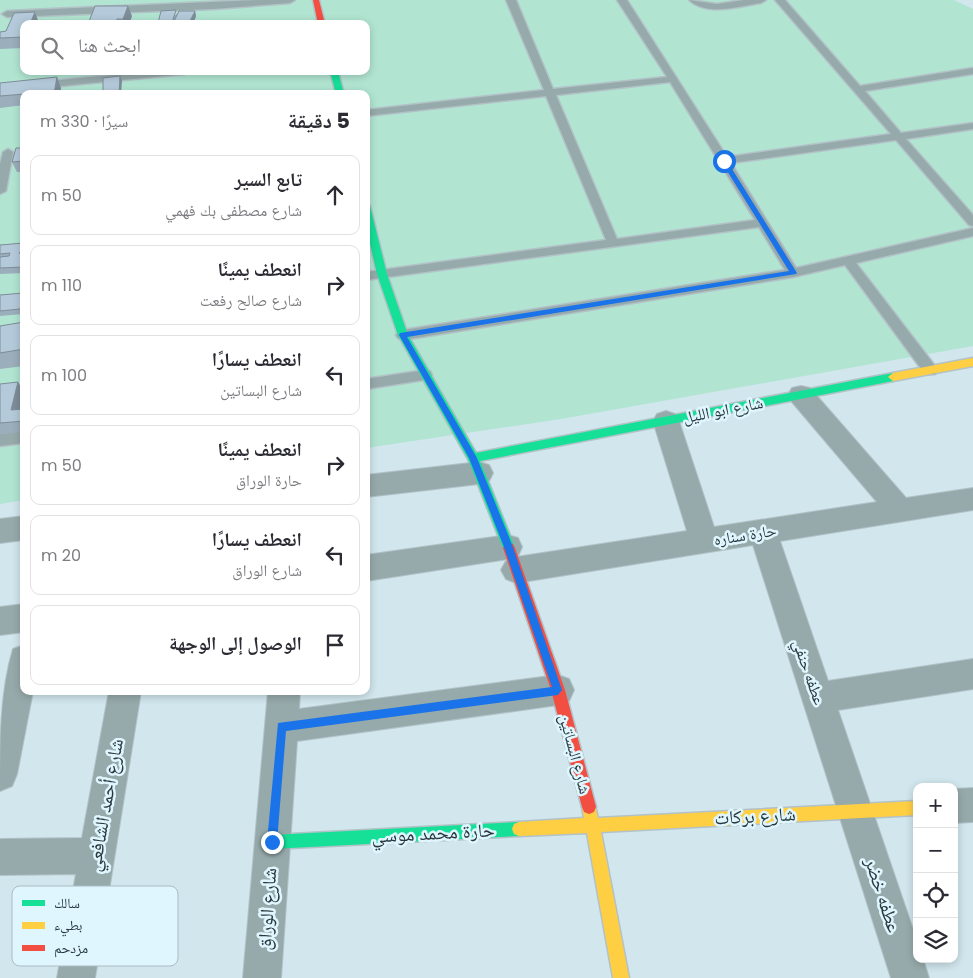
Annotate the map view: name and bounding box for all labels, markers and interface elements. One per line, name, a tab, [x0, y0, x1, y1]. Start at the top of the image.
search box	[20, 20, 370, 75]
text: ابحث هنا	[78, 32, 141, 59]
icon: search	[38, 34, 66, 62]
text: 5 دقيقة	[288, 106, 350, 135]
text: سيرًا · 330 m	[40, 110, 128, 133]
route start	[713, 150, 736, 173]
text: تابع السير	[235, 166, 302, 193]
icon: ahead	[321, 181, 349, 209]
text: 50 m	[41, 184, 82, 207]
text: شارع مصطفى بك فهمي	[165, 199, 302, 222]
text: انعطف يمينًا	[217, 256, 302, 283]
icon: right	[321, 271, 349, 299]
text: 110 m	[41, 274, 82, 297]
text: شارع صالح رفعت	[200, 289, 302, 312]
text: انعطف يسارًا	[212, 346, 302, 373]
icon: left	[321, 361, 349, 389]
text: 100 m	[41, 364, 87, 387]
text: شارع البساتين	[220, 379, 302, 402]
street label: شارع ابو الليل	[681, 391, 765, 429]
text: انعطف يمينًا	[217, 436, 302, 463]
icon: right	[321, 451, 349, 479]
text: 50 m	[41, 454, 82, 477]
text: حارة الوراق	[236, 469, 302, 492]
street label: حارة سناره	[712, 519, 778, 551]
text: انعطف يسارًا	[212, 526, 302, 553]
icon: left	[321, 541, 349, 569]
text: 20 m	[41, 544, 81, 567]
text: شارع الوراق	[232, 559, 302, 582]
text: الوصول إلى الوجهة	[169, 630, 302, 657]
icon: arrive	[321, 631, 349, 659]
street label: عطفه حنفي	[786, 636, 831, 708]
street label: شارع البساتين	[553, 712, 597, 796]
street label: شارع أحمد الشافعي	[80, 736, 132, 874]
map controls	[913, 783, 958, 963]
button: +	[913, 783, 958, 828]
street label: شارع بركات	[714, 800, 796, 832]
street label: حارة محمد موسي	[371, 816, 495, 852]
button: −	[913, 828, 958, 873]
route end	[261, 831, 284, 854]
street label: عطفه خضر	[858, 853, 908, 936]
street label: شارع الوراق	[251, 867, 283, 951]
button: locate	[913, 873, 958, 918]
legend	[12, 886, 178, 966]
text: سالك	[54, 893, 80, 913]
text: بطيء	[54, 915, 83, 937]
button: layers	[913, 918, 958, 963]
text: مزدحم	[54, 938, 88, 958]

